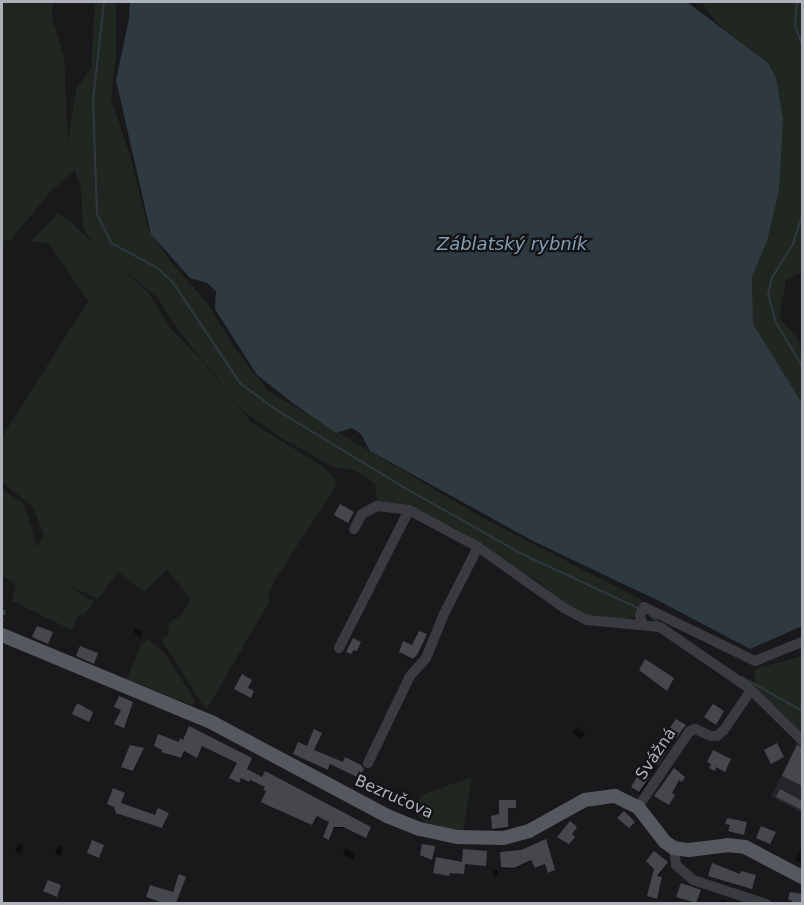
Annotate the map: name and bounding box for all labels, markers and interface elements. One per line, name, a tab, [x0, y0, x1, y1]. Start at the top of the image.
water label: Záblatský rybník	[437, 233, 587, 255]
street label: Svážná	[632, 725, 680, 783]
street label: Bezručova	[352, 771, 436, 823]

